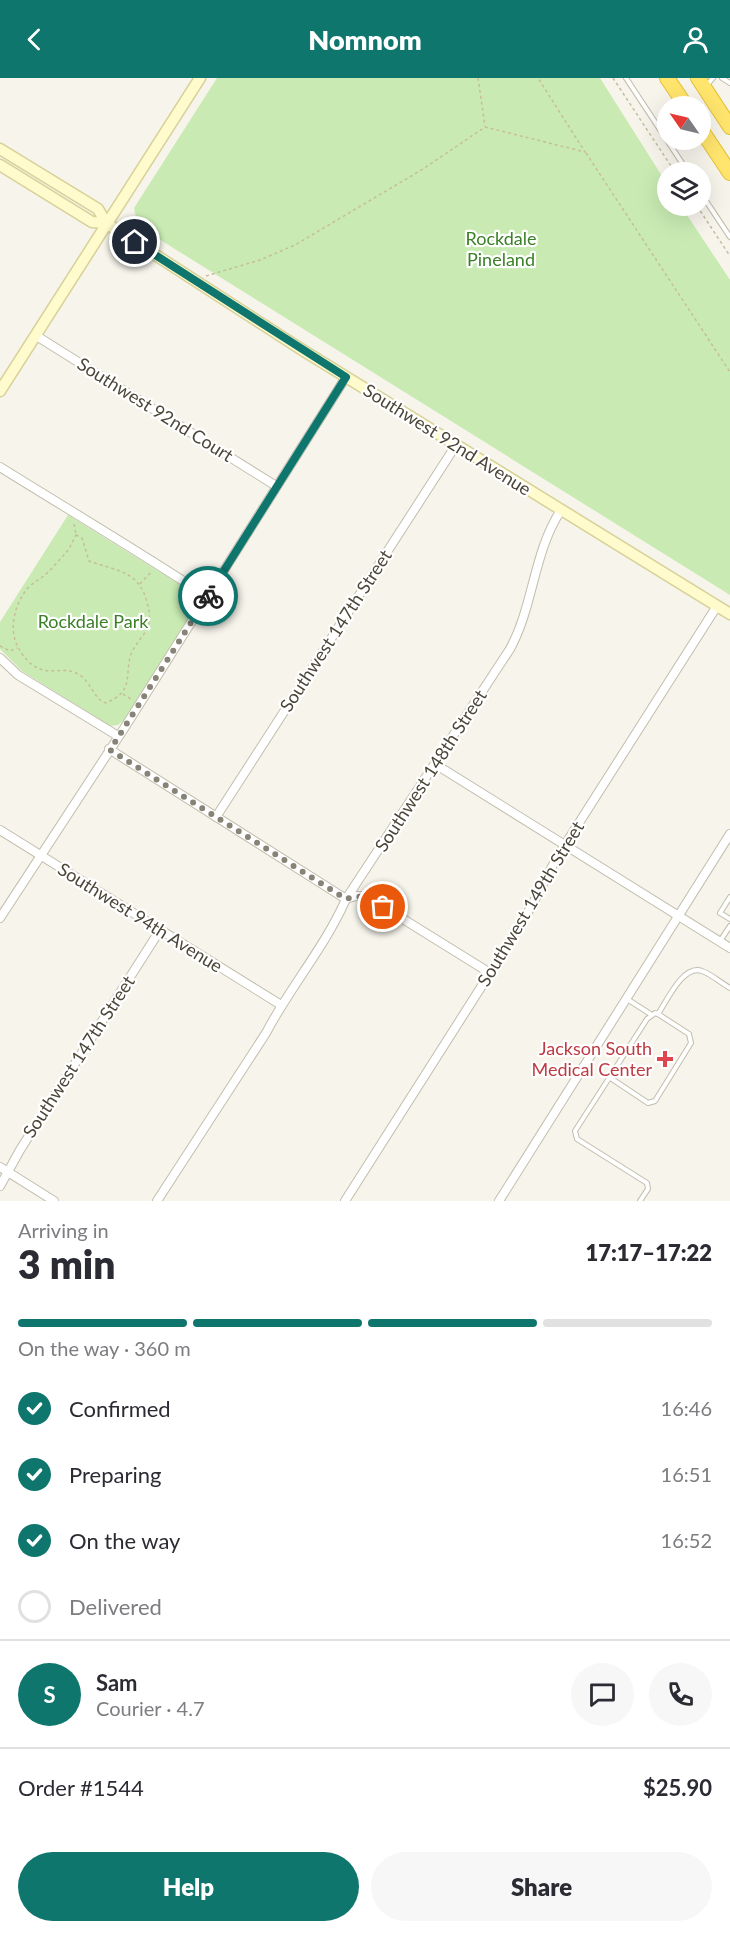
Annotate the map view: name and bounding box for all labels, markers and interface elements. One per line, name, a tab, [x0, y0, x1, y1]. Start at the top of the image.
icon: back	[18, 23, 51, 56]
text: Nomnom	[308, 23, 422, 56]
icon: person	[679, 23, 712, 56]
north arrow	[657, 96, 711, 150]
map controls	[657, 96, 711, 216]
button: layers	[657, 162, 711, 216]
pin	[109, 216, 160, 267]
icon: home	[118, 225, 151, 258]
park label: Rockdale Pineland	[466, 227, 536, 270]
street label: Southwest 92nd Court	[74, 352, 238, 466]
street label: Southwest 92nd Avenue	[360, 379, 535, 500]
street label: Southwest 147th Street	[275, 545, 396, 716]
courier	[178, 566, 238, 626]
icon: bike	[192, 580, 225, 613]
park label: Rockdale Park	[38, 610, 149, 632]
street label: Southwest 148th Street	[370, 685, 491, 856]
street label: Southwest 149th Street	[472, 817, 588, 990]
street label: Southwest 94th Avenue	[54, 858, 227, 977]
pin	[357, 881, 408, 932]
icon: bag	[366, 890, 399, 923]
street label: Southwest 147th Street	[18, 971, 139, 1142]
place label: Jackson South Medical Center	[532, 1037, 652, 1080]
marker: Jackson South Medical Center	[656, 1050, 674, 1068]
text: Arriving in	[18, 1218, 109, 1242]
text: 17:17–17:22	[586, 1239, 712, 1266]
text: 3 min	[18, 1241, 115, 1287]
text: On the way · 360 m	[18, 1336, 191, 1360]
icon: check	[18, 1392, 51, 1425]
text: Confirmed	[69, 1395, 171, 1422]
text: 16:46	[661, 1396, 712, 1420]
icon: check	[18, 1458, 51, 1491]
text: Preparing	[69, 1461, 161, 1488]
text: 16:51	[661, 1462, 712, 1486]
icon: check	[18, 1524, 51, 1557]
text: On the way	[69, 1527, 180, 1554]
text: 16:52	[661, 1528, 712, 1552]
text: Delivered	[69, 1593, 162, 1620]
button: chat	[571, 1663, 634, 1726]
button: phone	[649, 1663, 712, 1726]
text: Sam	[96, 1669, 138, 1696]
text: S	[43, 1681, 56, 1708]
text: Courier · 4.7	[96, 1696, 205, 1720]
text: Order #1544	[18, 1774, 144, 1801]
text: $25.90	[643, 1774, 712, 1801]
button: Help	[18, 1852, 359, 1921]
button: Share	[371, 1852, 712, 1921]

